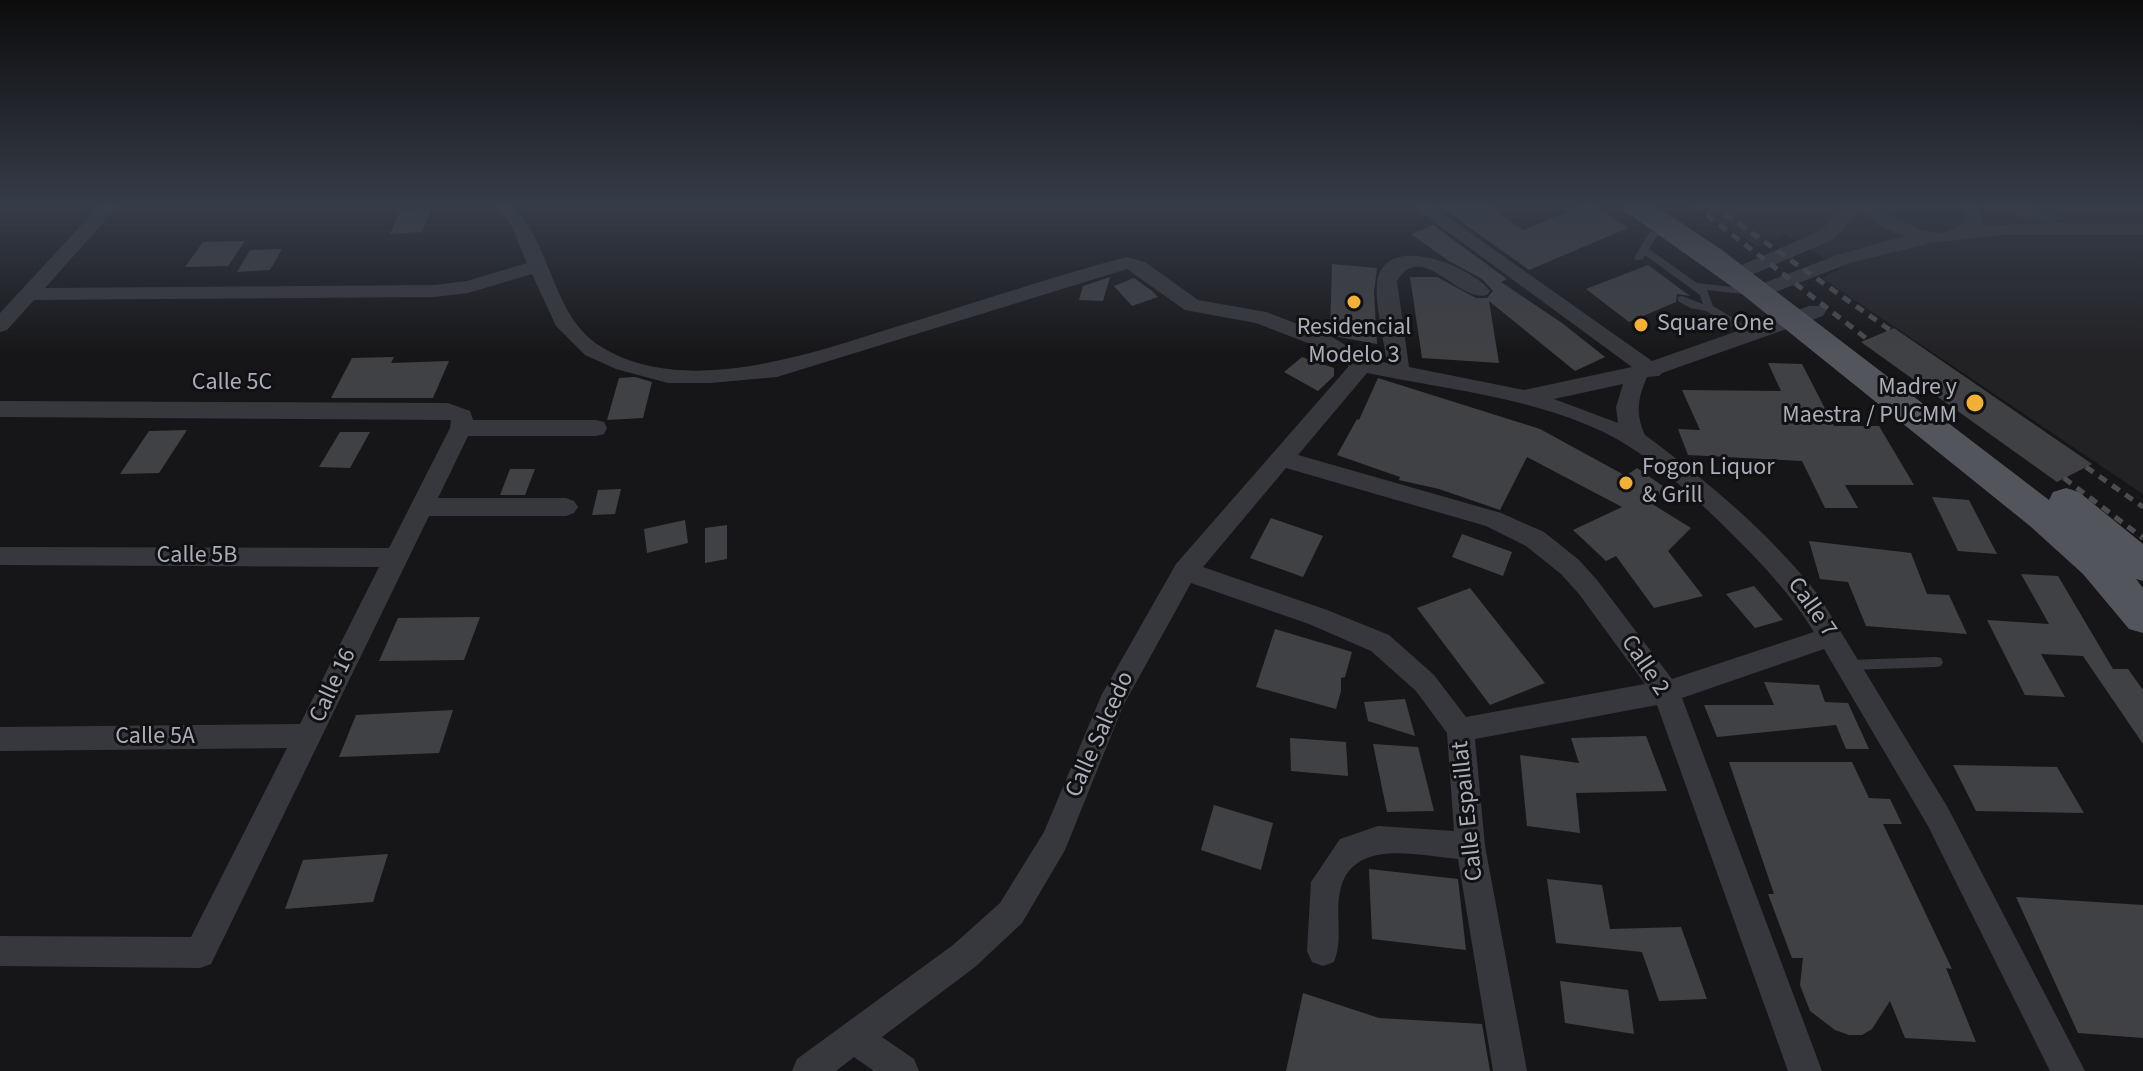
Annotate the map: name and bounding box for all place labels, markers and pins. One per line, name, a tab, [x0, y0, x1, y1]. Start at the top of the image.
marker: Residencial Modelo 3	[1345, 293, 1363, 311]
place label: Square One	[1657, 311, 1774, 339]
place label: Residencial Modelo 3	[1297, 315, 1411, 371]
marker: Square One	[1632, 316, 1650, 334]
place label: Madre y Maestra / PUCMM	[1782, 375, 1957, 431]
marker: Madre y Maestra / PUCMM	[1964, 392, 1986, 414]
place label: Fogon Liquor & Grill	[1642, 455, 1775, 511]
marker: Fogon Liquor & Grill	[1617, 474, 1635, 492]

